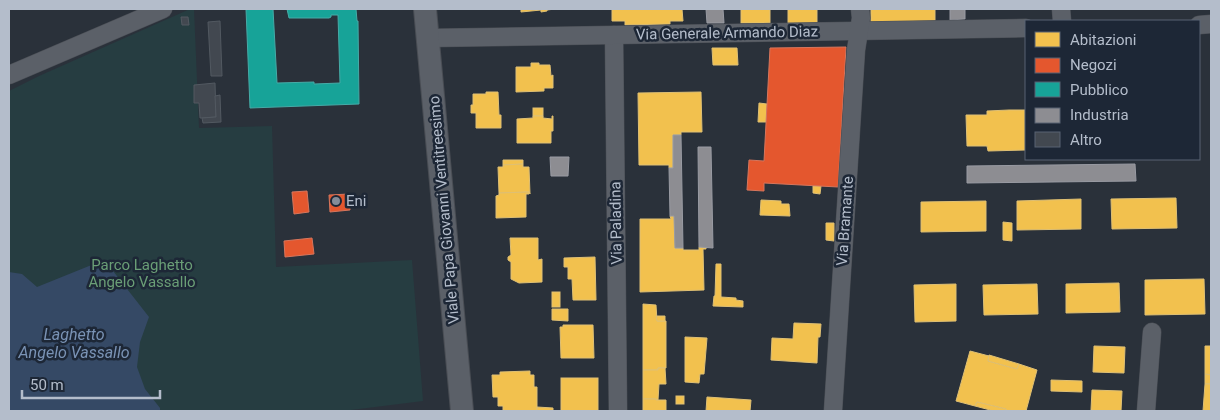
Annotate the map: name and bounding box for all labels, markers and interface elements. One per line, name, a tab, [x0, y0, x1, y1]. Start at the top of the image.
legend	[1025, 20, 1200, 160]
street label: Via Generale Armando Diaz	[636, 22, 818, 44]
text: Abitazioni	[1070, 31, 1137, 49]
text: Negozi	[1070, 56, 1117, 74]
text: Pubblico	[1070, 81, 1128, 99]
street label: Viale Papa Giovanni Ventitreesimo	[425, 95, 463, 325]
text: Industria	[1070, 106, 1129, 124]
text: Altro	[1070, 131, 1102, 149]
street label: Via Bramante	[833, 176, 857, 266]
street label: Via Paladina	[606, 181, 626, 265]
place label: Eni	[346, 192, 366, 210]
marker: Eni	[330, 195, 342, 207]
park label: Parco Laghetto Angelo Vassallo	[88, 256, 196, 291]
water label: Laghetto Angelo Vassallo	[17, 325, 130, 362]
scale bar	[22, 368, 160, 400]
text: 50 m	[30, 376, 64, 394]

